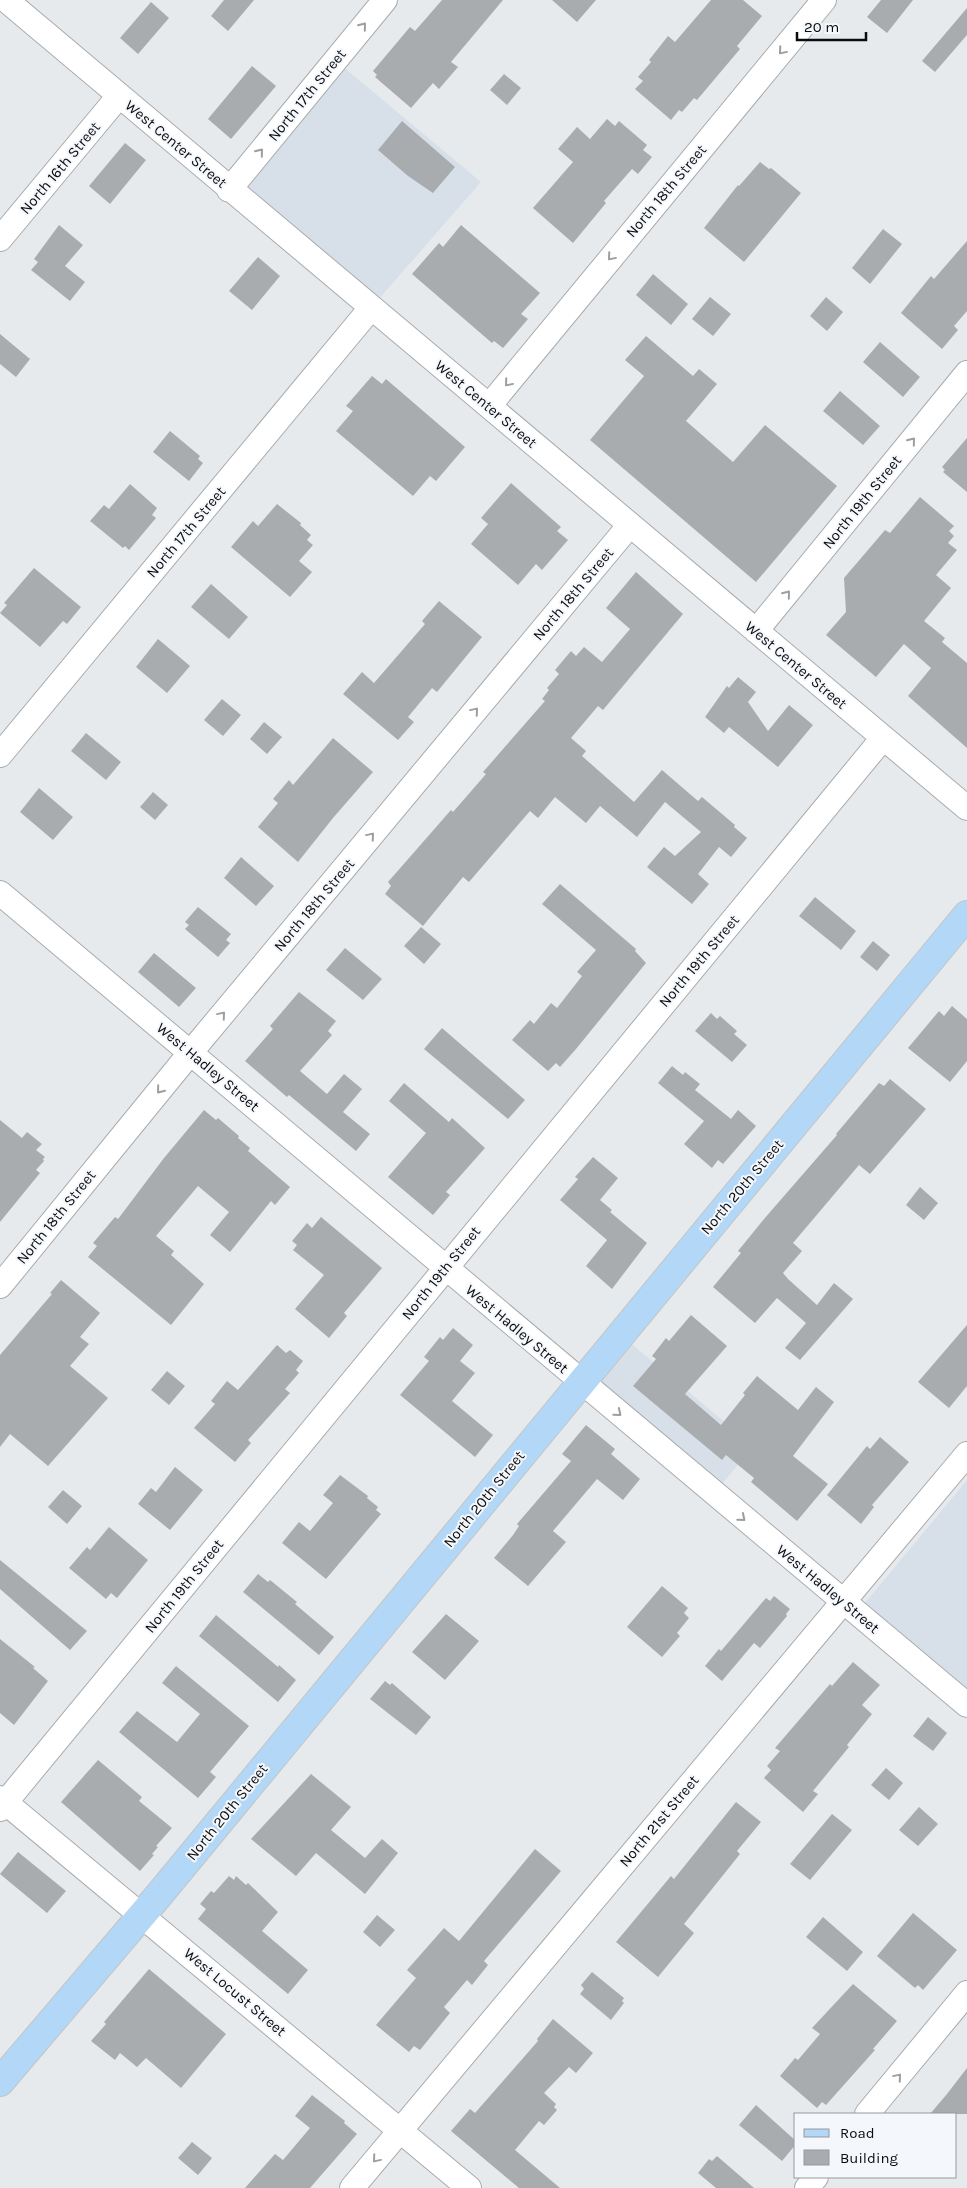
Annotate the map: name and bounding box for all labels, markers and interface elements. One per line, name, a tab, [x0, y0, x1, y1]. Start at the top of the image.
scale bar	[797, 10, 866, 42]
text: 20 m	[804, 18, 839, 36]
one-way arrow	[357, 23, 366, 32]
street label: North 17th Street	[264, 45, 350, 145]
one-way arrow	[779, 45, 787, 54]
street label: West Center Street	[122, 96, 231, 192]
street label: North 16th Street	[16, 118, 104, 218]
street label: North 18th Street	[622, 141, 710, 241]
one-way arrow	[254, 149, 262, 158]
one-way arrow	[608, 252, 617, 261]
street label: West Center Street	[432, 356, 541, 452]
one-way arrow	[504, 377, 513, 386]
one-way arrow	[906, 437, 915, 446]
street label: North 19th Street	[819, 451, 905, 552]
street label: North 17th Street	[143, 482, 230, 581]
street label: North 18th Street	[529, 544, 617, 644]
one-way arrow	[782, 590, 791, 599]
street label: West Center Street	[742, 617, 851, 713]
one-way arrow	[469, 708, 478, 717]
one-way arrow	[365, 833, 374, 842]
street label: North 18th Street	[270, 855, 358, 955]
street label: North 19th Street	[655, 911, 743, 1011]
one-way arrow	[216, 1011, 225, 1020]
street label: West Hadley Street	[153, 1019, 263, 1115]
one-way arrow	[157, 1084, 165, 1093]
street label: North 20th Street	[697, 1135, 787, 1238]
street label: North 18th Street	[13, 1166, 100, 1268]
street label: North 19th Street	[398, 1222, 484, 1323]
street label: West Hadley Street	[462, 1281, 572, 1377]
one-way arrow	[612, 1407, 621, 1416]
street label: North 20th Street	[440, 1447, 529, 1551]
one-way arrow	[736, 1512, 745, 1520]
street label: North 19th Street	[141, 1535, 227, 1636]
street label: West Hadley Street	[773, 1541, 883, 1637]
street label: North 20th Street	[183, 1760, 272, 1864]
street label: North 21st Street	[615, 1771, 703, 1870]
street label: West Locust Street	[180, 1944, 290, 2040]
one-way arrow	[893, 2073, 902, 2082]
legend	[794, 2113, 957, 2178]
text: Road	[840, 2124, 875, 2142]
text: Building	[840, 2149, 898, 2167]
one-way arrow	[373, 2154, 382, 2163]

